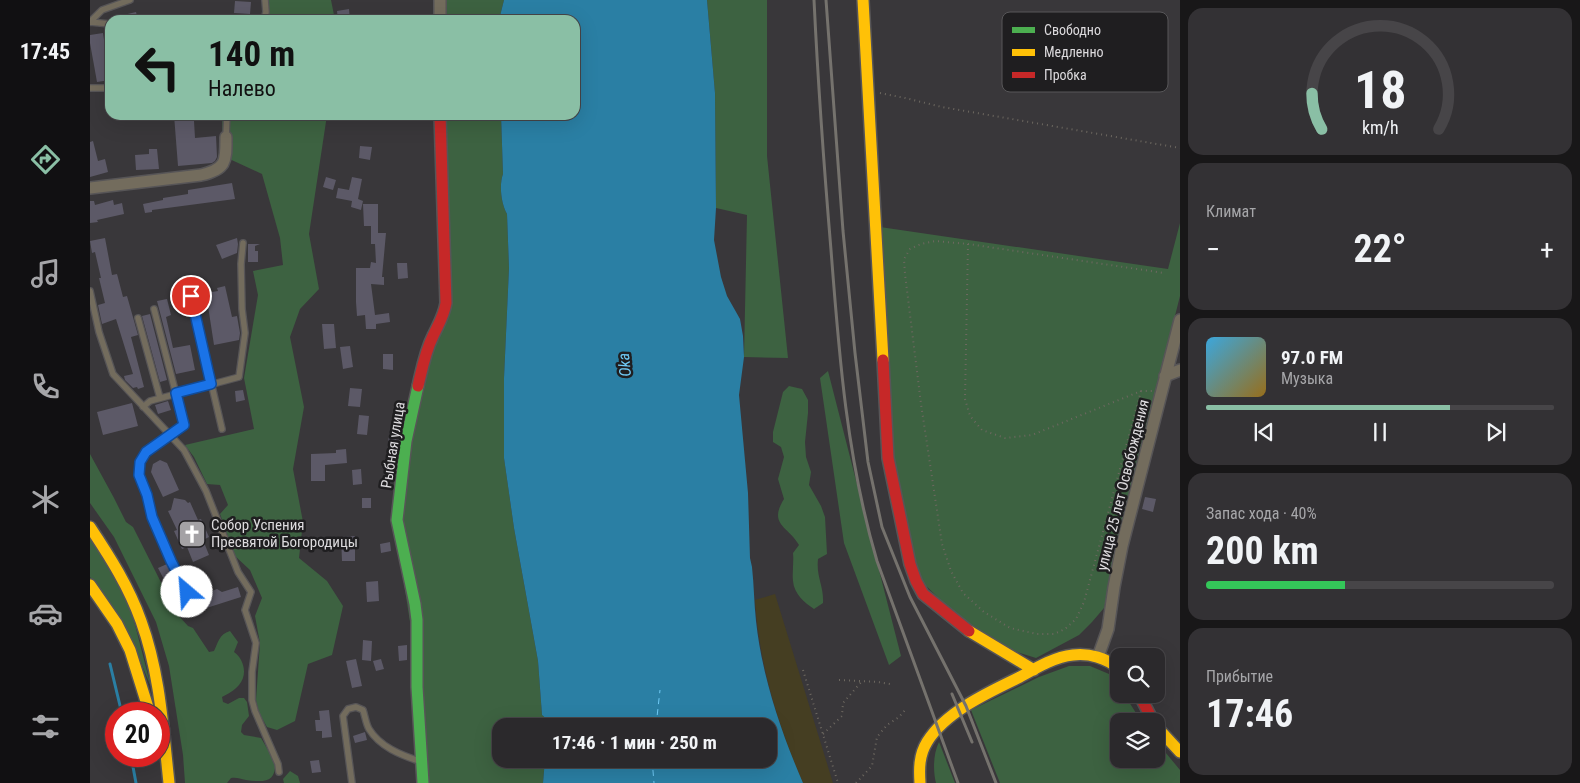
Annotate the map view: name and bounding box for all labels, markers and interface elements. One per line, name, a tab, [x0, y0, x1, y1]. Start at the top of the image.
legend	[1002, 12, 1168, 92]
text: Свободно	[1044, 22, 1101, 38]
text: 140 m	[208, 34, 295, 75]
icon: left	[125, 35, 190, 100]
text: 17:45	[20, 39, 70, 64]
text: Медленно	[1044, 44, 1104, 60]
text: 18	[1354, 60, 1406, 121]
text: Пробка	[1044, 67, 1087, 83]
text: Налево	[208, 76, 276, 101]
text: km/h	[1362, 117, 1398, 138]
icon: directions	[28, 142, 63, 177]
text: Климат	[1206, 202, 1256, 221]
text: 22°	[1353, 227, 1407, 271]
text: −	[1206, 233, 1220, 266]
text: +	[1540, 233, 1554, 266]
icon: music	[28, 256, 63, 291]
pin	[170, 275, 212, 317]
icon: arrive	[177, 282, 205, 310]
text: 97.0 FM	[1281, 346, 1343, 369]
water label: Oka	[614, 352, 635, 378]
icon: phone	[28, 369, 63, 404]
text: Музыка	[1281, 369, 1333, 388]
street label: улица 25 лет Освобождения	[1093, 398, 1153, 572]
street label: Рыбная улица	[377, 400, 409, 490]
icon: previous	[1250, 418, 1278, 446]
icon: pause	[1366, 418, 1394, 446]
icon: next	[1482, 418, 1510, 446]
icon: climate	[28, 482, 63, 517]
text: Запас хода · 40%	[1206, 504, 1317, 523]
place label: Собор Успения Пресвятой Богородицы	[211, 516, 358, 551]
church icon: Собор Успения Пресвятой Богородицы	[177, 519, 207, 549]
text: 200 km	[1206, 529, 1319, 573]
position arrow	[160, 565, 212, 617]
icon: car	[28, 596, 63, 631]
map controls	[1110, 648, 1165, 768]
button: search	[1110, 648, 1165, 703]
text: Прибытие	[1206, 667, 1273, 686]
text: 17:46	[1206, 692, 1293, 736]
speed limit sign: 20	[105, 702, 170, 767]
icon: filters	[28, 709, 63, 744]
button: layers	[1110, 713, 1165, 768]
text: 17:46 · 1 мин · 250 m	[552, 731, 717, 754]

